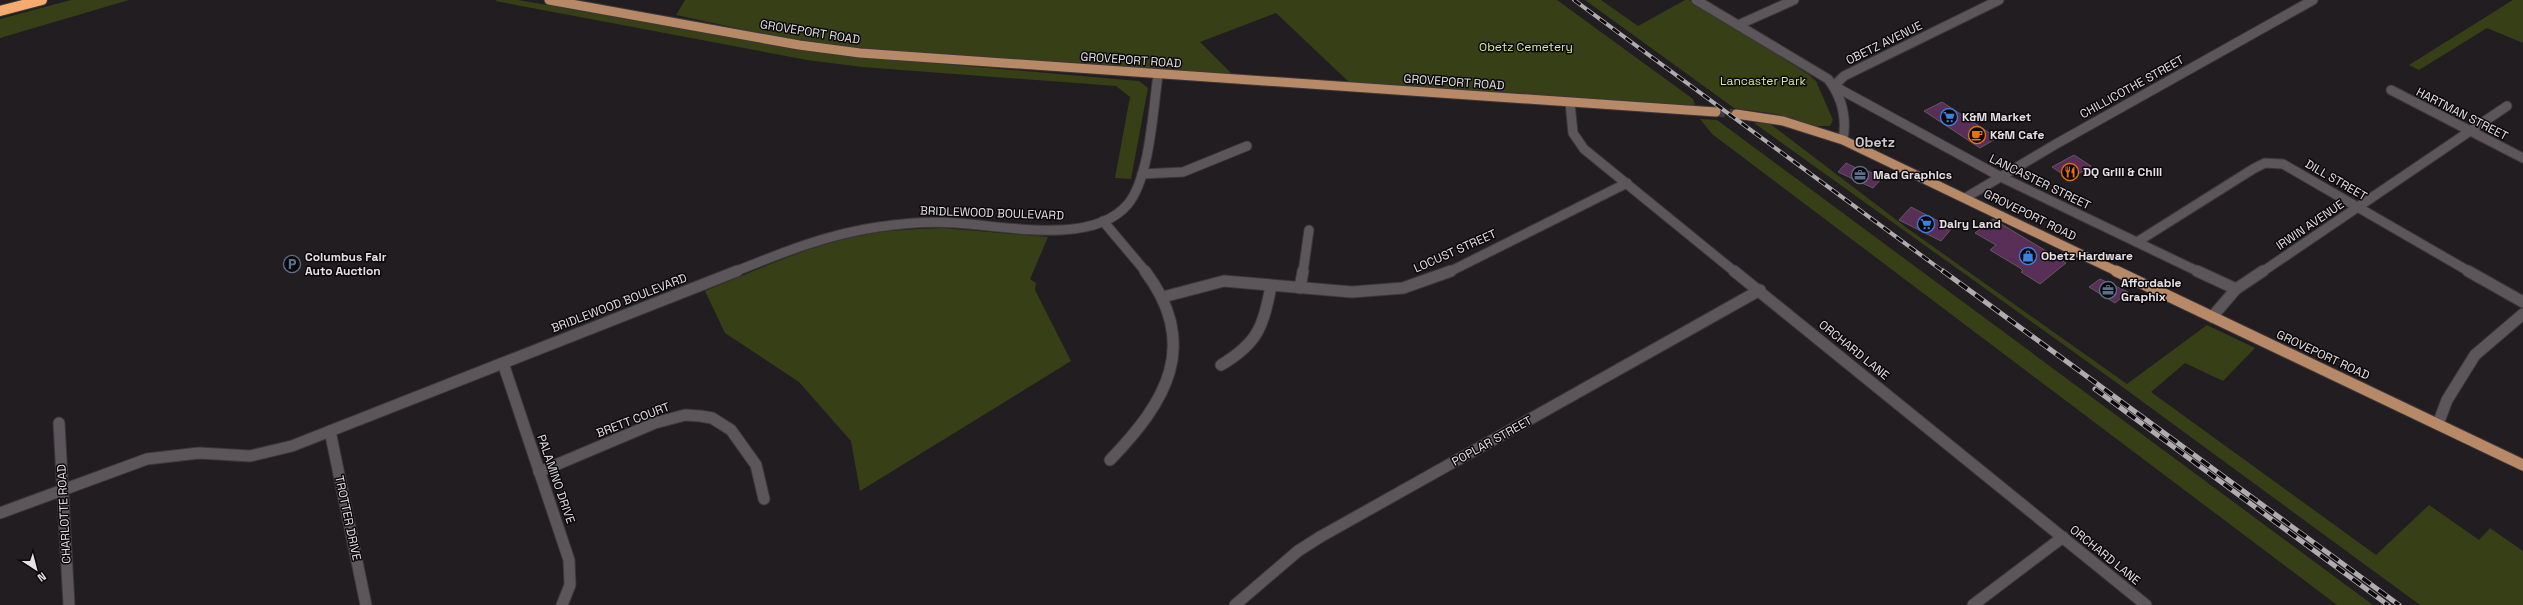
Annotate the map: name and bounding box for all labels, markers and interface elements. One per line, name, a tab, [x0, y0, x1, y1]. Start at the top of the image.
street label: GROVEPORT ROAD	[759, 16, 861, 48]
street label: OBETZ AVENUE	[1843, 17, 1925, 68]
park label: Obetz Cemetery	[1479, 39, 1573, 55]
street label: GROVEPORT ROAD	[1080, 48, 1182, 72]
street label: CHILLICOTHE STREET	[2077, 52, 2187, 122]
street label: GROVEPORT ROAD	[1403, 70, 1505, 94]
park label: Lancaster Park	[1720, 73, 1807, 89]
street label: HARTMAN STREET	[2413, 84, 2511, 144]
supermarket icon: K&M Market	[1939, 107, 1959, 127]
place label: K&M Market	[1962, 109, 2031, 125]
cafe icon: K&M Cafe	[1967, 125, 1987, 145]
place label: K&M Cafe	[1990, 127, 2045, 143]
district label: Obetz	[1855, 133, 1895, 151]
street label: LANCASTER STREET	[1987, 151, 2093, 213]
street label: DILL STREET	[2302, 156, 2370, 204]
restaurant icon: DQ Grill & Chill	[2060, 162, 2080, 182]
place label: DQ Grill & Chill	[2083, 164, 2162, 180]
office icon: Mad Graphics	[1850, 165, 1870, 185]
place label: Mad Graphics	[1873, 167, 1952, 183]
street label: GROVEPORT ROAD	[1981, 186, 2079, 244]
street label: IRWIN AVENUE	[2273, 196, 2347, 254]
street label: BRIDLEWOOD BOULEVARD	[920, 202, 1064, 224]
supermarket icon: Dairy Land	[1916, 214, 1936, 234]
place label: Dairy Land	[1939, 216, 2001, 232]
street label: LOCUST STREET	[1411, 226, 1499, 276]
shop icon: Obetz Hardware	[2018, 246, 2038, 266]
place label: Obetz Hardware	[2041, 248, 2133, 264]
place label: Columbus Fair Auto Auction	[305, 249, 387, 279]
parking icon: Columbus Fair Auto Auction	[282, 254, 302, 274]
street label: BRIDLEWOOD BOULEVARD	[549, 270, 689, 336]
place label: Affordable Graphix	[2121, 275, 2182, 305]
office icon: Affordable Graphix	[2098, 280, 2118, 300]
street label: ORCHARD LANE	[1815, 317, 1893, 383]
street label: GROVEPORT ROAD	[2274, 326, 2372, 384]
street label: BRETT COURT	[594, 399, 672, 441]
street label: POPLAR STREET	[1449, 412, 1535, 470]
street label: PALAMINO DRIVE	[533, 432, 579, 526]
street label: CHARLOTTE ROAD	[53, 464, 75, 564]
street label: TROTTER DRIVE	[331, 474, 365, 562]
street label: ORCHARD LANE	[2066, 522, 2144, 588]
north arrow	[16, 549, 56, 589]
text: N	[35, 569, 49, 585]

